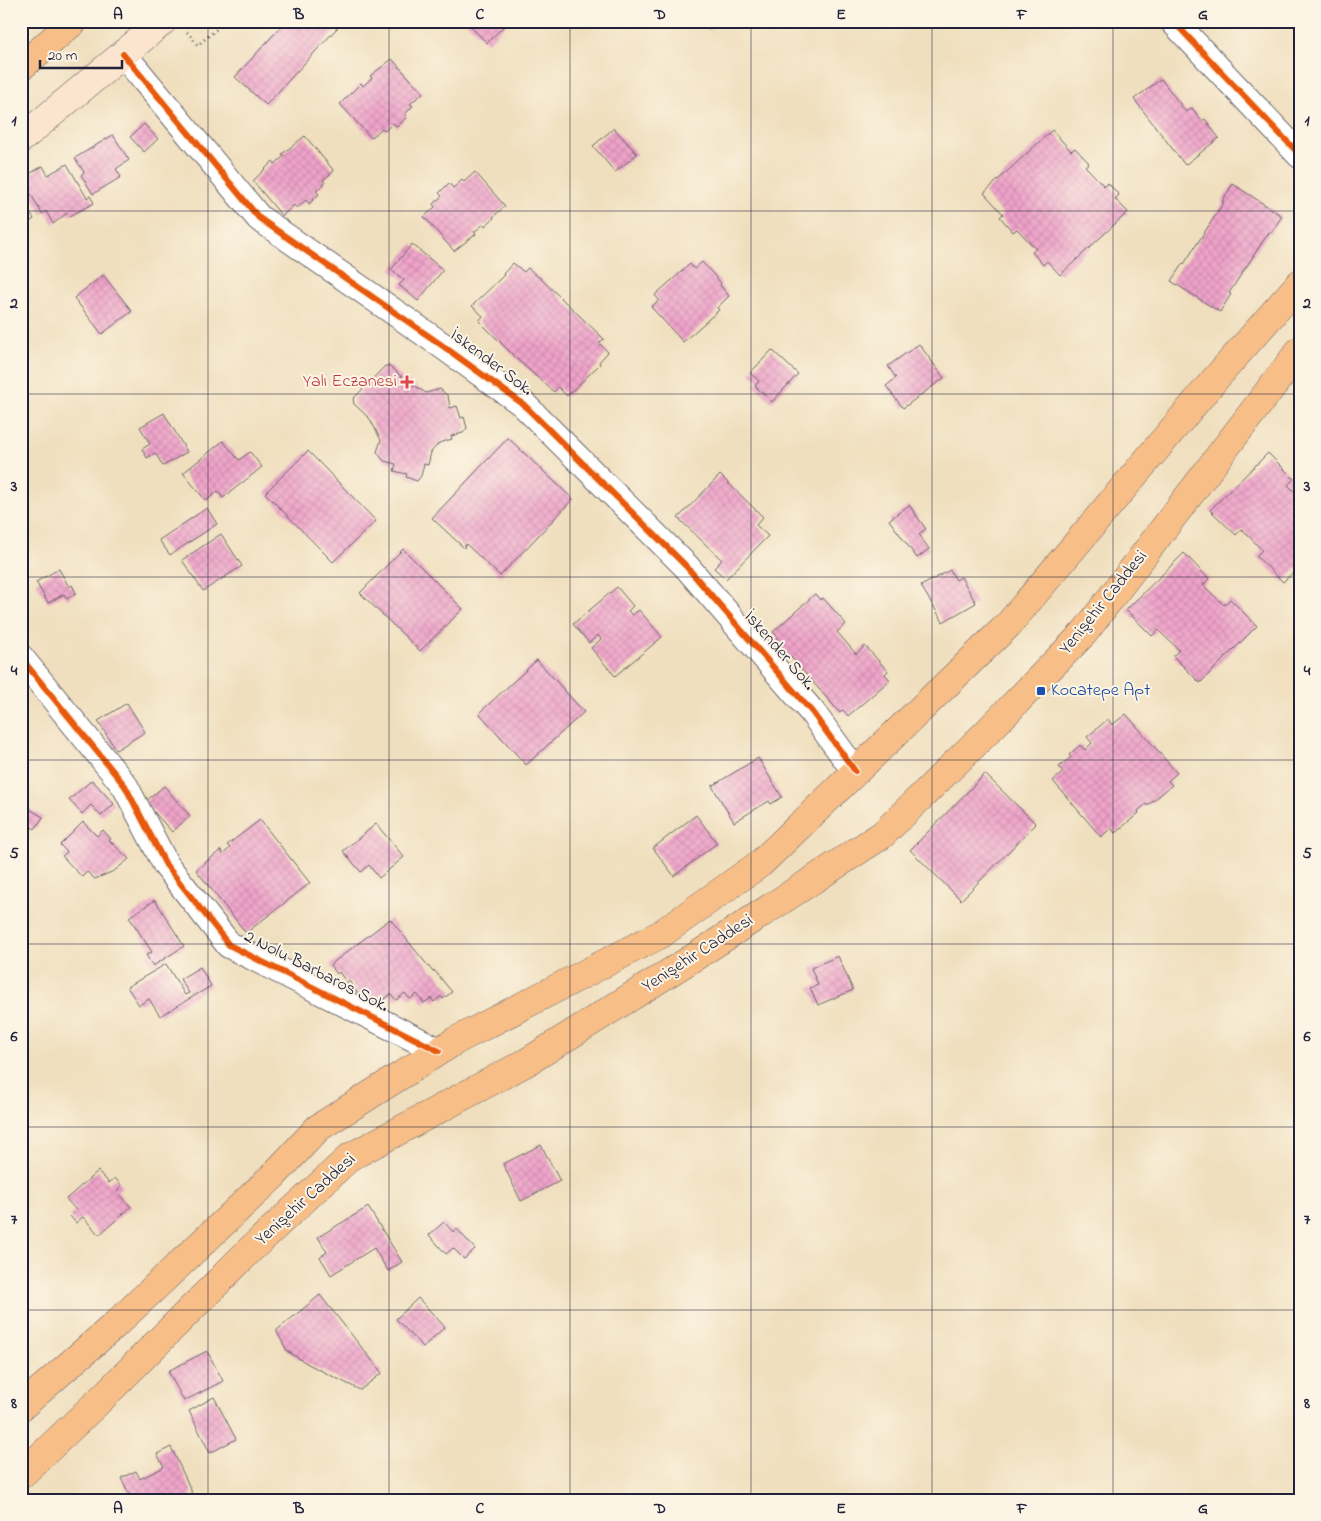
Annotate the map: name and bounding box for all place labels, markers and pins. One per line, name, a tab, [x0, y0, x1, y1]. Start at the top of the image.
place label: Yalı Eczanesi	[303, 369, 397, 395]
marker: Yalı Eczanesi	[401, 376, 413, 388]
place label: Kocatepe Apt	[1051, 678, 1150, 704]
marker: Kocatepe Apt	[1035, 685, 1047, 697]

